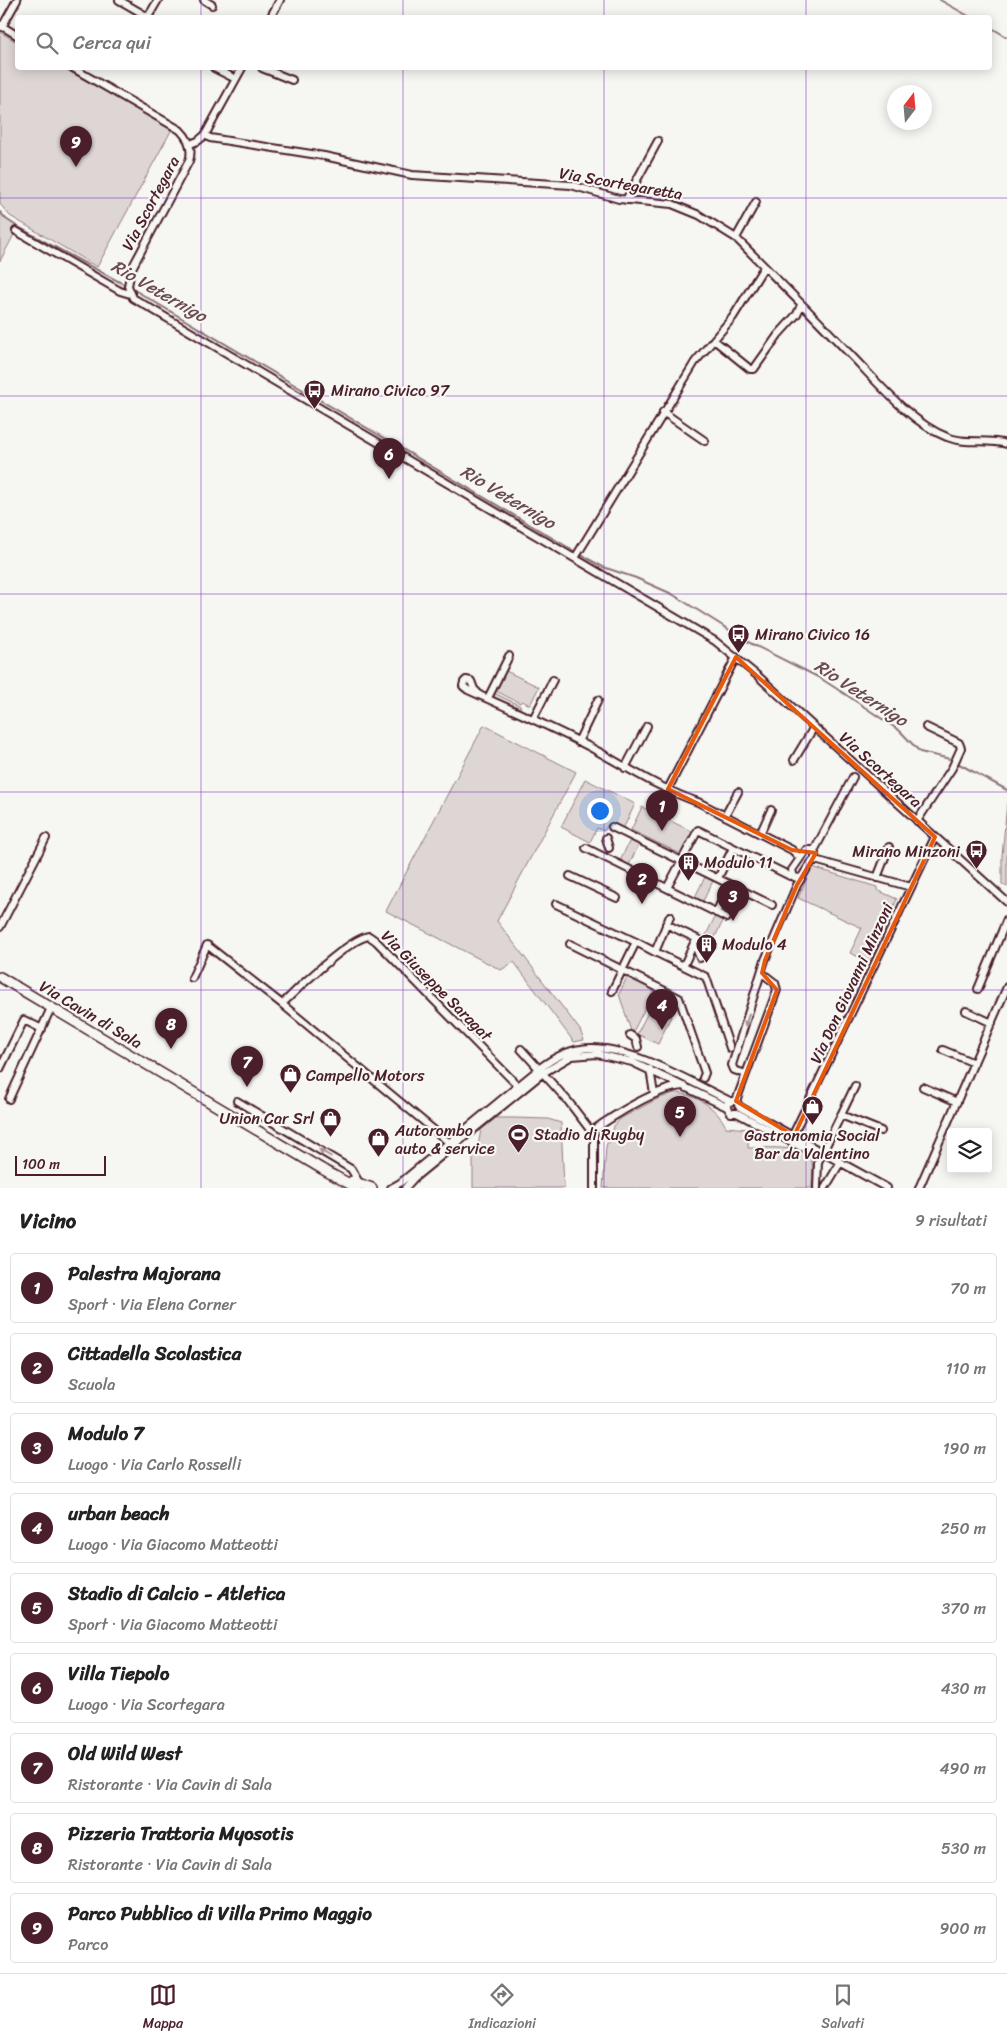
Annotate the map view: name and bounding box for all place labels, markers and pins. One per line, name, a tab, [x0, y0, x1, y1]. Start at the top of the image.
pin: 9	[60, 126, 92, 167]
place label: Mirano Civico 97	[331, 376, 450, 405]
bus stop icon: Mirano Civico 97	[303, 378, 327, 409]
pin: 6	[373, 438, 405, 479]
place label: Mirano Civico 16	[755, 620, 870, 649]
bus stop icon: Mirano Civico 16	[727, 622, 751, 653]
pin: 1	[646, 790, 678, 831]
place label: Mirano Minzoni	[852, 837, 961, 866]
bus stop icon: Mirano Minzoni	[964, 839, 988, 870]
place label: Modulo 11	[704, 848, 773, 877]
building icon: Modulo 11	[676, 850, 700, 881]
pin: 2	[626, 863, 658, 904]
pin: 3	[717, 880, 749, 921]
place label: Modulo 4	[722, 930, 787, 959]
building icon: Modulo 4	[694, 932, 718, 963]
pin: 4	[646, 989, 678, 1030]
pin: 8	[155, 1008, 187, 1049]
pin: 7	[231, 1046, 263, 1087]
place label: Campello Motors	[306, 1061, 425, 1090]
shop icon: Campello Motors	[278, 1063, 302, 1094]
shop icon: Gastronomia Social Bar da Valentino	[800, 1094, 824, 1125]
pin: 5	[664, 1096, 696, 1137]
place label: Union Car Srl	[220, 1104, 314, 1133]
shop icon: Union Car Srl	[318, 1106, 342, 1137]
place label: Autorombo auto & service	[394, 1116, 495, 1163]
place label: Stadio di Rugby	[534, 1120, 645, 1149]
place label: Gastronomia Social Bar da Valentino	[744, 1121, 880, 1168]
sports icon: Stadio di Rugby	[506, 1122, 530, 1153]
shop icon: Autorombo auto & service	[367, 1127, 391, 1158]

